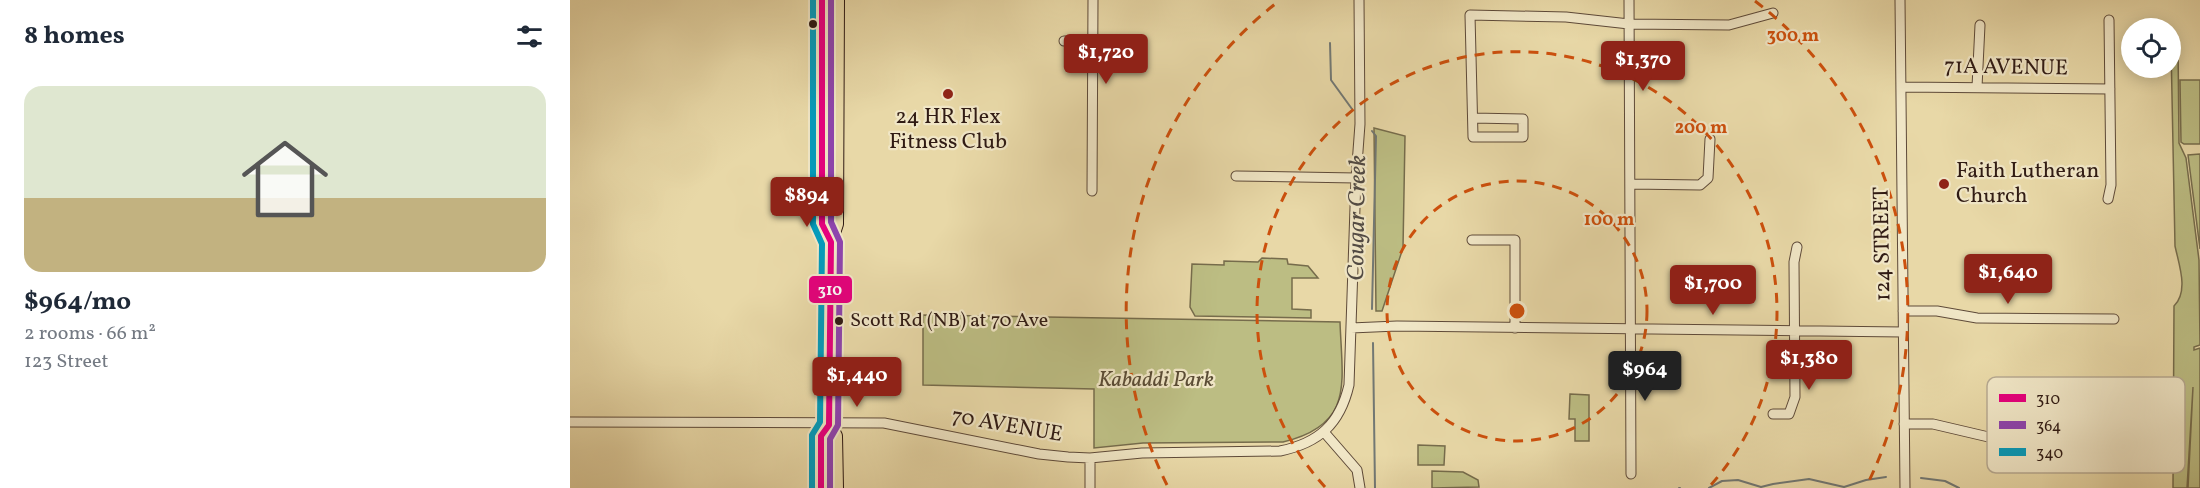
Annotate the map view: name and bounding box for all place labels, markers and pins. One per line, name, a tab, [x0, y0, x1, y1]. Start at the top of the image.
unlabelled marker	[807, 18, 819, 30]
pin: $1,720	[1057, 34, 1155, 85]
pin: $1,370	[1594, 41, 1692, 92]
marker: 24 HR Flex Fitness Club	[941, 87, 955, 101]
place label: 24 HR Flex Fitness Club	[889, 102, 1007, 158]
place label: Faith Lutheran Church	[1956, 156, 2099, 212]
pin: $894	[771, 177, 843, 228]
marker: Faith Lutheran Church	[1937, 177, 1951, 191]
pin: $1,640	[1959, 254, 2057, 305]
pin: $1,700	[1664, 265, 1762, 316]
centre of rings	[1507, 301, 1527, 321]
place label: Scott Rd (NB) at 70 Ave	[850, 307, 1048, 335]
marker: Scott Rd (NB) at 70 Ave	[833, 315, 845, 327]
pin: $1,380	[1760, 340, 1858, 391]
pin: $964	[1609, 351, 1681, 402]
pin: $1,440	[808, 357, 906, 408]

